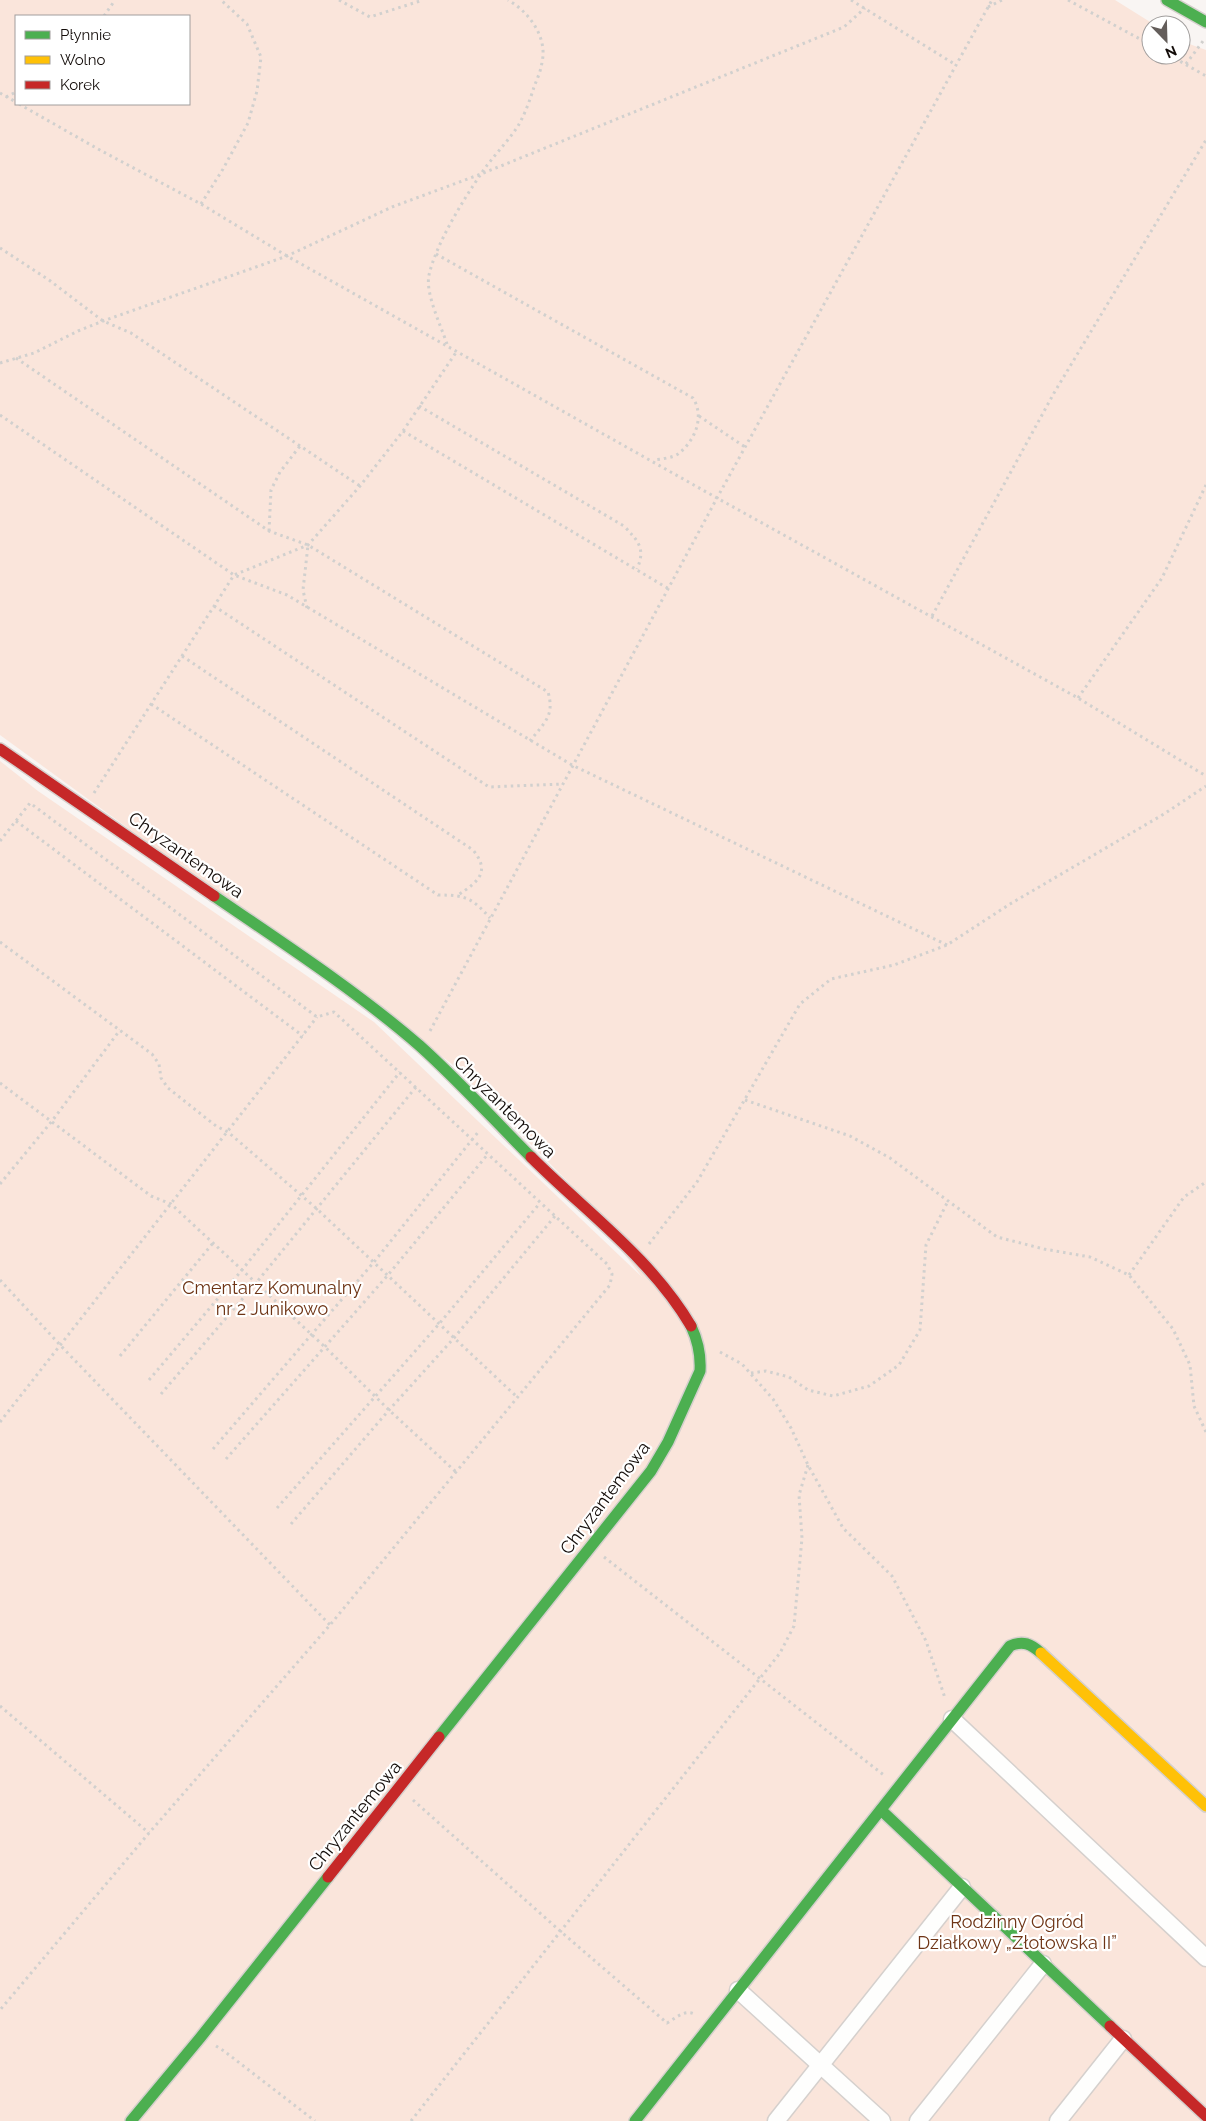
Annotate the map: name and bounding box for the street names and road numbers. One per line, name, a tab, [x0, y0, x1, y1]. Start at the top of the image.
street label: Chryzantemowa	[125, 807, 248, 902]
street label: Chryzantemowa	[450, 1051, 561, 1162]
street label: Chryzantemowa	[555, 1437, 654, 1558]
street label: Chryzantemowa	[304, 1756, 405, 1875]

